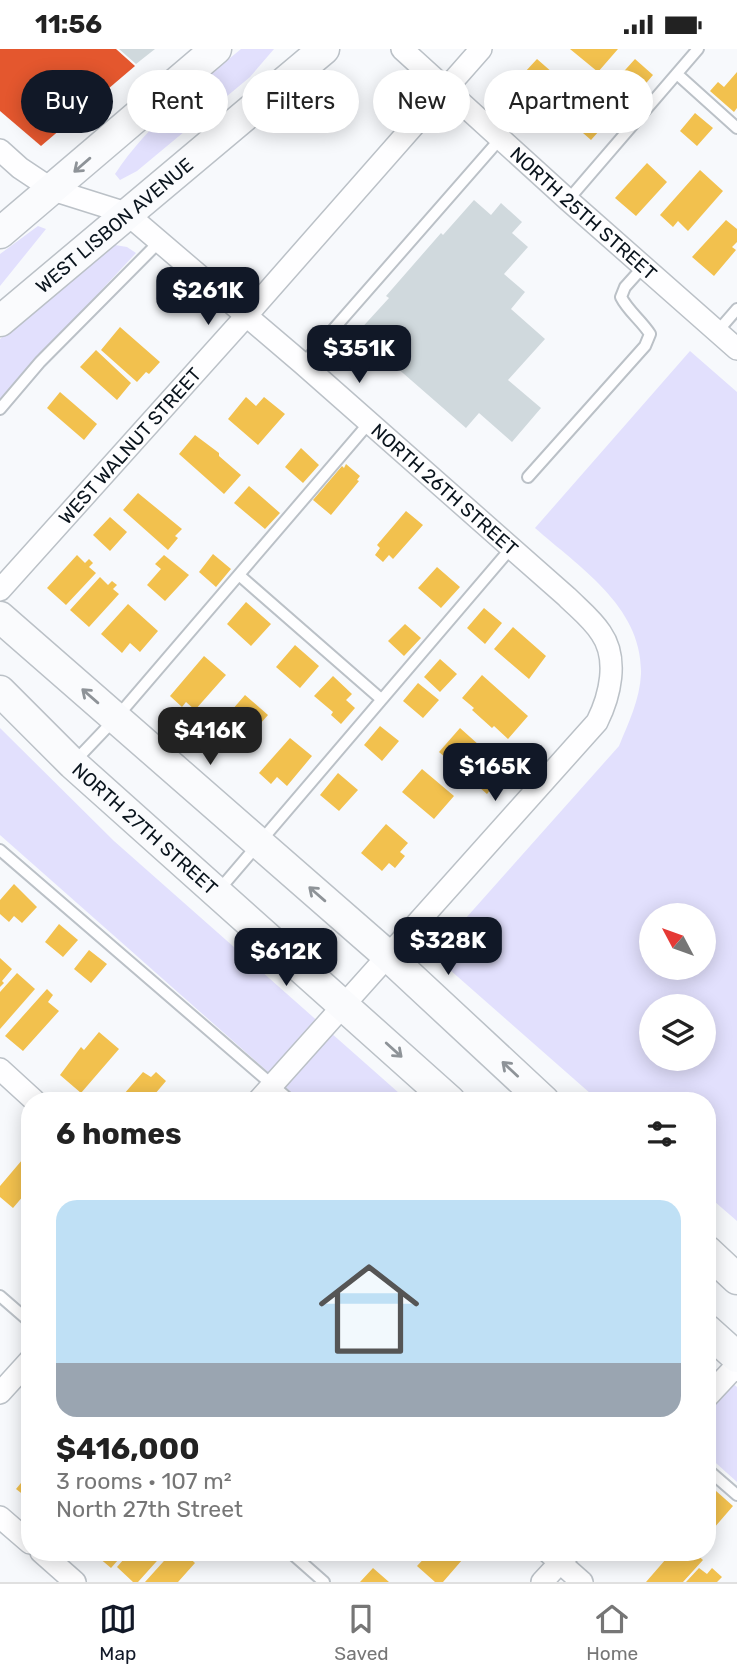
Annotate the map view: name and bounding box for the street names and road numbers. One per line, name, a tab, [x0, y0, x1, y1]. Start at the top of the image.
street label: NORTH 25TH STREET	[506, 142, 662, 285]
street label: WEST LISBON AVENUE	[31, 153, 197, 298]
street label: WEST WALNUT STREET	[53, 363, 206, 529]
street label: NORTH 26TH STREET	[367, 418, 523, 560]
street label: NORTH 27TH STREET	[68, 758, 223, 899]

